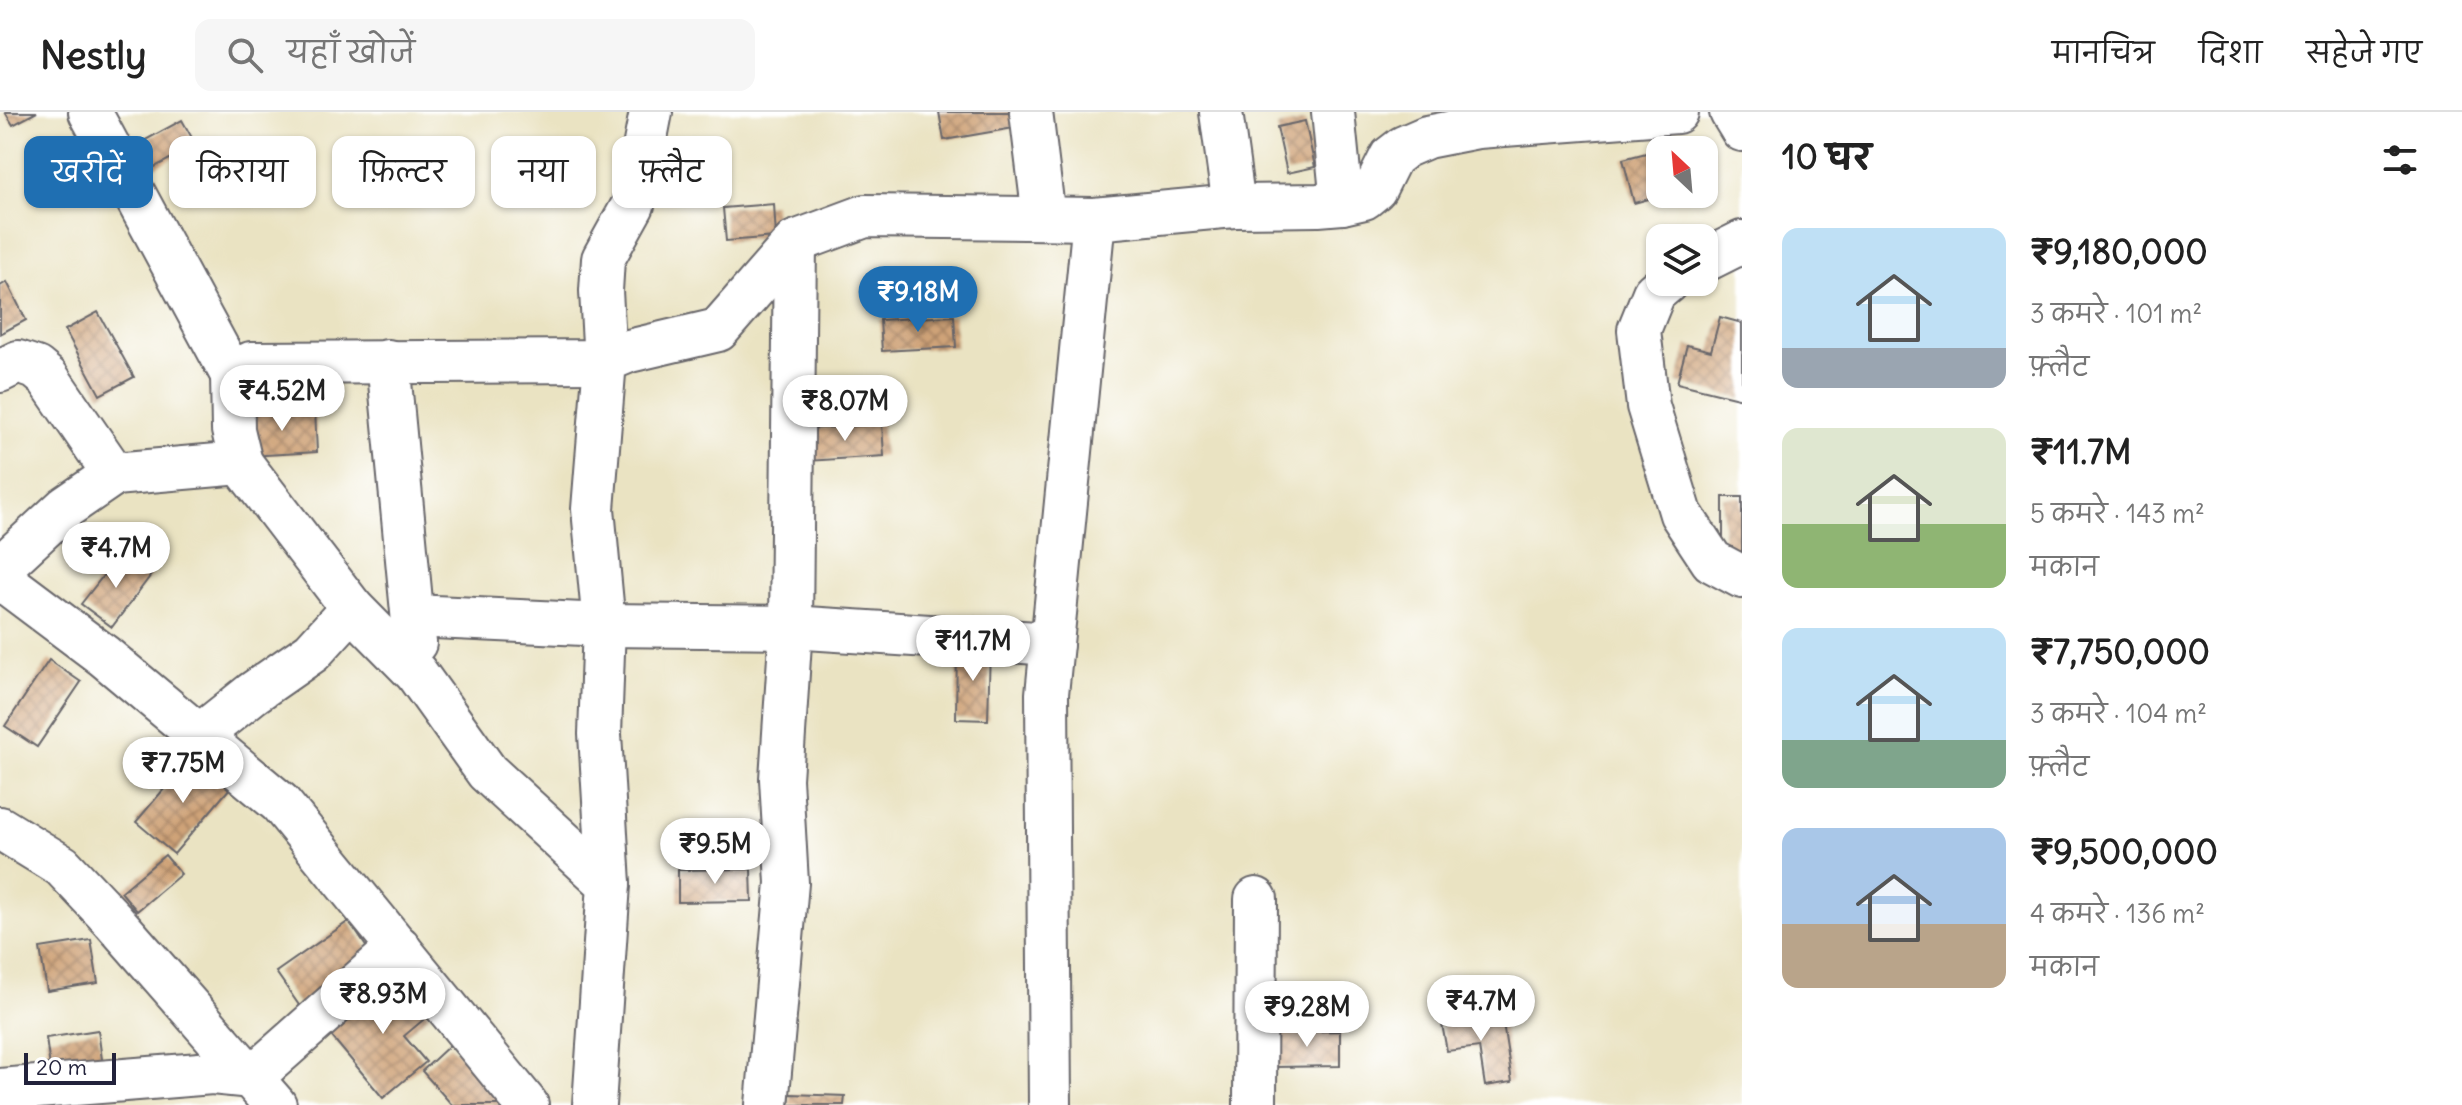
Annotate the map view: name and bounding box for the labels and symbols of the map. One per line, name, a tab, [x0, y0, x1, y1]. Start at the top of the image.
north arrow	[1646, 136, 1718, 208]
pin: ₹9.18M	[853, 266, 983, 334]
pin: ₹4.52M	[217, 365, 347, 433]
pin: ₹8.07M	[780, 375, 910, 443]
pin: ₹4.7M	[60, 522, 172, 590]
pin: ₹11.7M	[908, 615, 1038, 683]
pin: ₹7.75M	[118, 737, 248, 805]
pin: ₹9.5M	[659, 818, 771, 886]
pin: ₹8.93M	[318, 968, 448, 1036]
pin: ₹4.7M	[1425, 975, 1537, 1043]
pin: ₹9.28M	[1242, 981, 1372, 1049]
scale bar	[24, 1049, 116, 1085]

